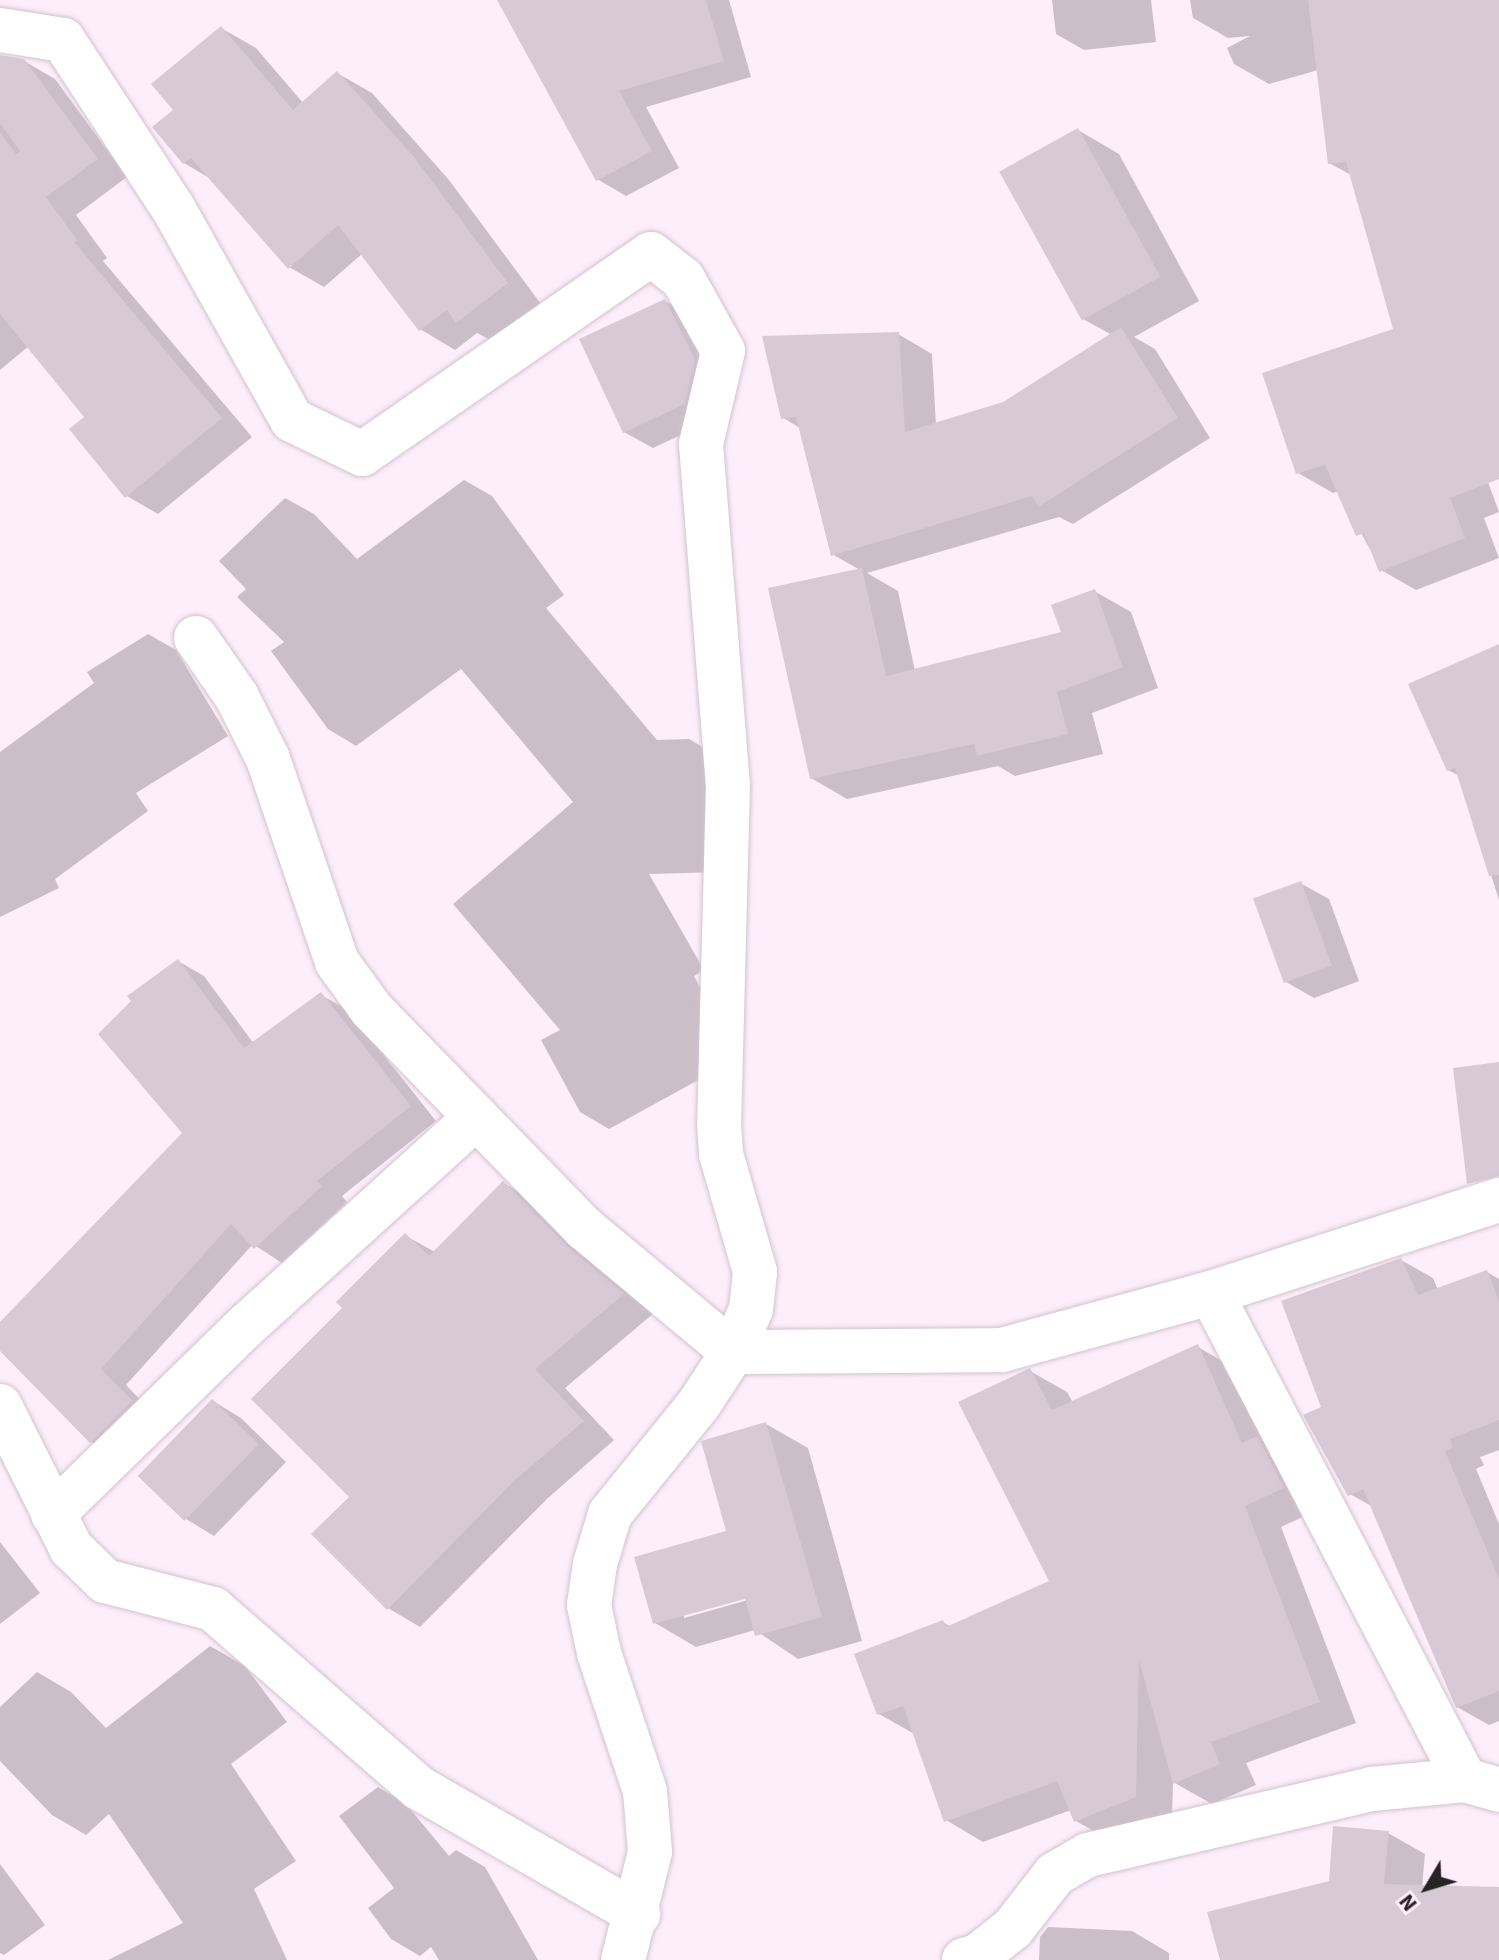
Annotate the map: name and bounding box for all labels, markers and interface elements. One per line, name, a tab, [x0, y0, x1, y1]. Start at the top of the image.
north arrow	[1387, 1848, 1467, 1928]
text: N	[1391, 1887, 1425, 1918]

